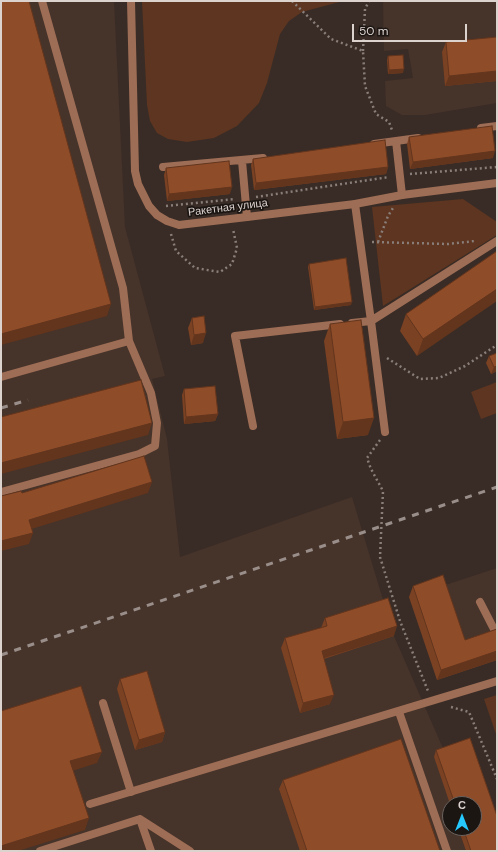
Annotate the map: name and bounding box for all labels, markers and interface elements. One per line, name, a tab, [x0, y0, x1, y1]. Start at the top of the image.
scale bar	[354, 16, 469, 42]
text: 50 m	[359, 23, 388, 39]
street label: Ракетная улица	[187, 197, 269, 219]
north arrow	[442, 796, 482, 836]
text: С	[458, 798, 466, 812]

